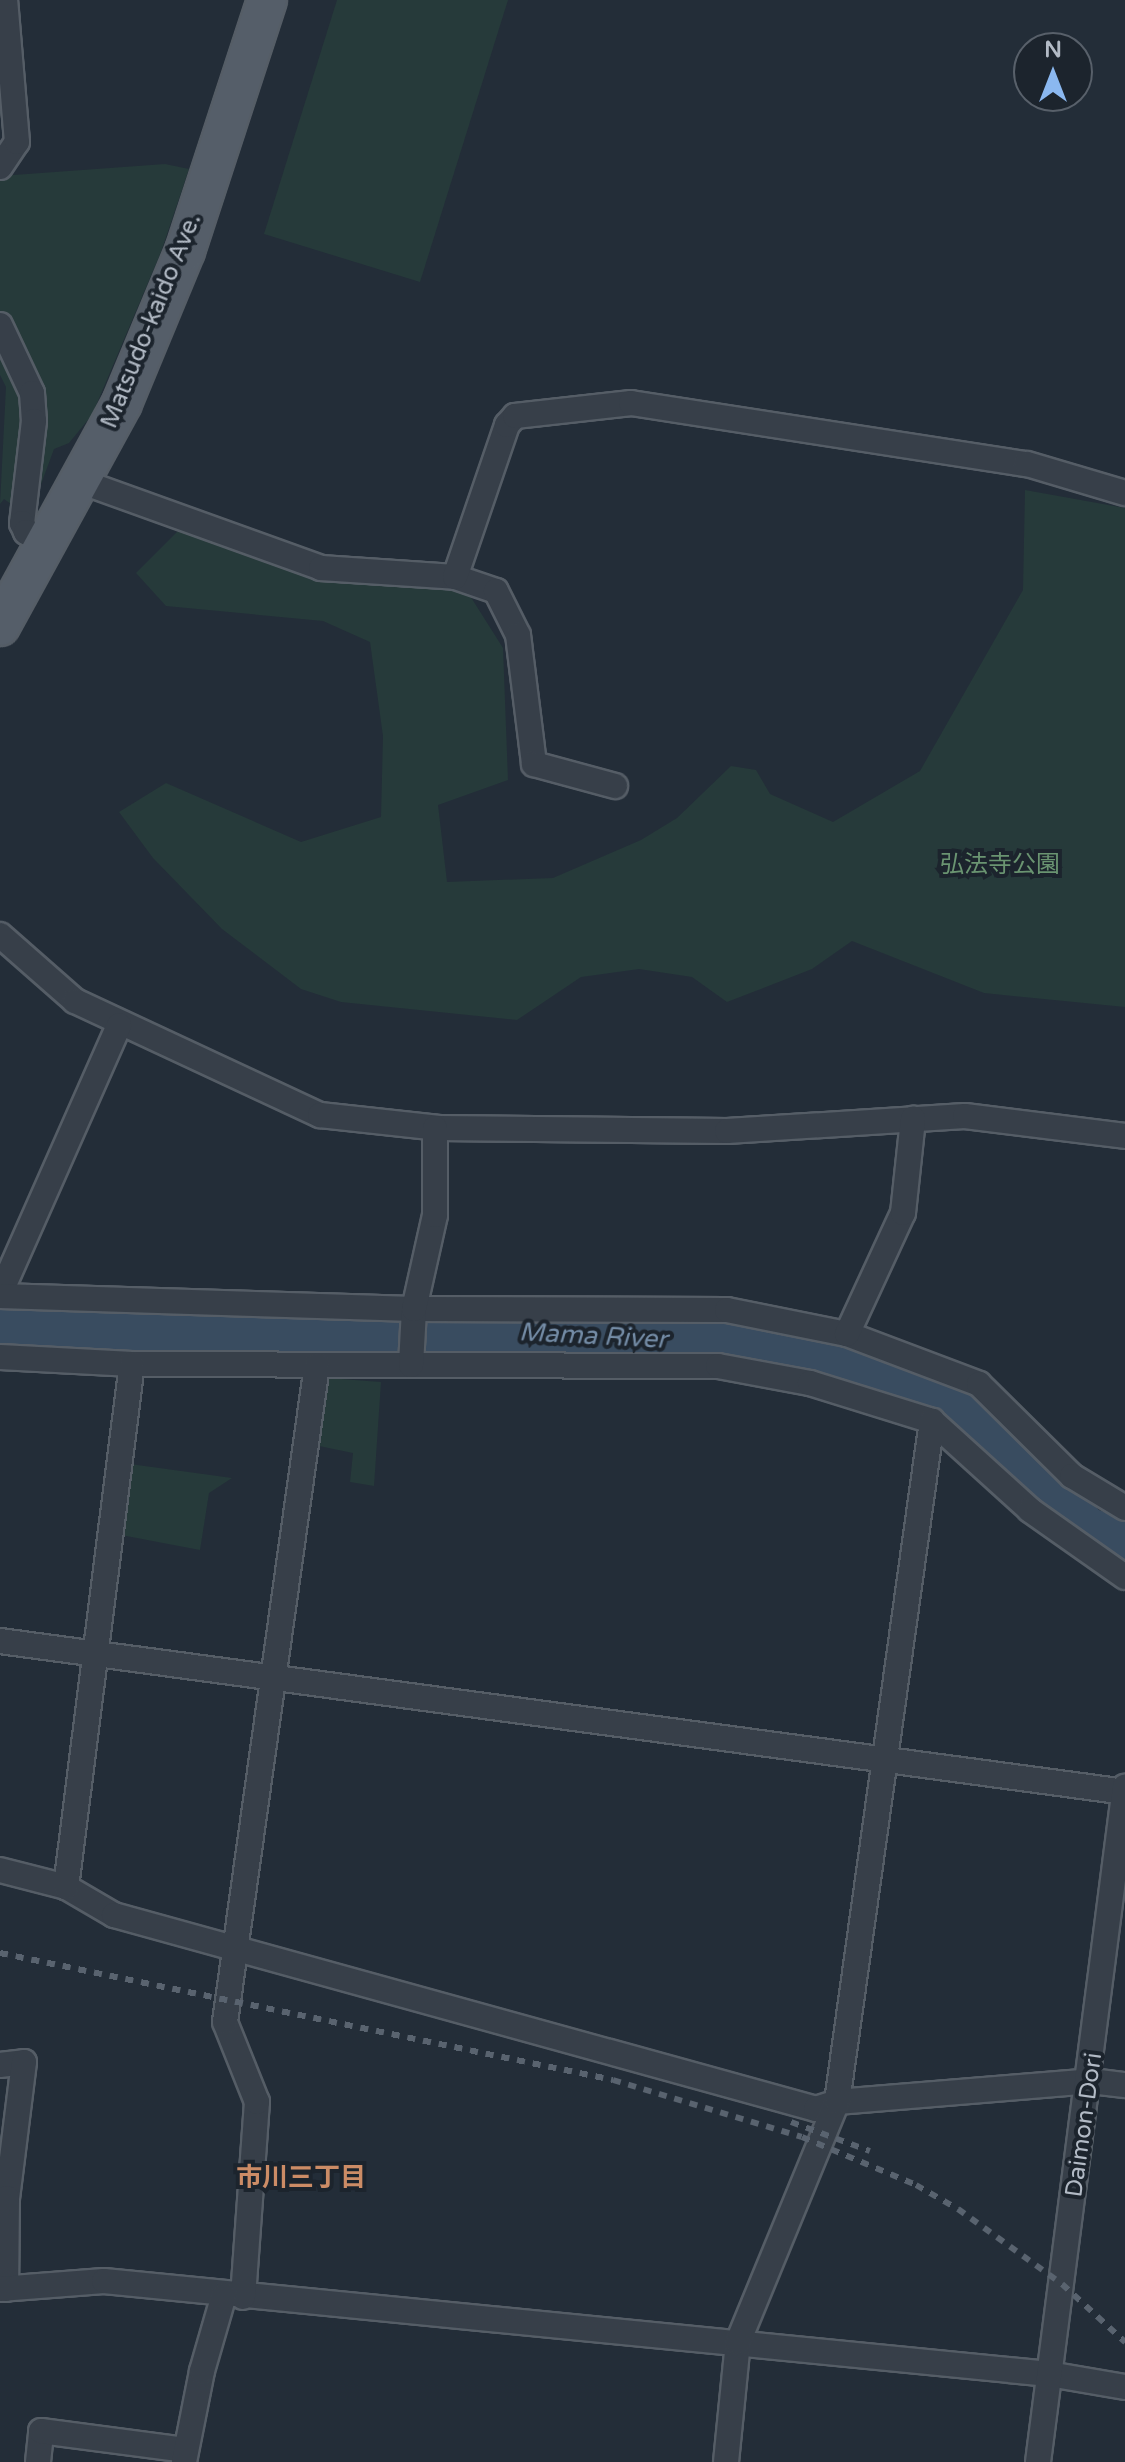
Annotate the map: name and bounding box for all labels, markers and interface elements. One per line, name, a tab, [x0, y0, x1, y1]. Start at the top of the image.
north arrow	[1013, 32, 1093, 112]
text: N	[1044, 37, 1062, 63]
street label: Matsudo-kaido Ave.	[95, 209, 207, 433]
park label: 弘法寺公園	[940, 851, 1060, 879]
water label: Mama River	[518, 1317, 668, 1355]
street label: Daimon-Dori	[1060, 2051, 1108, 2199]
district label: 市川三丁目	[236, 2162, 366, 2194]

